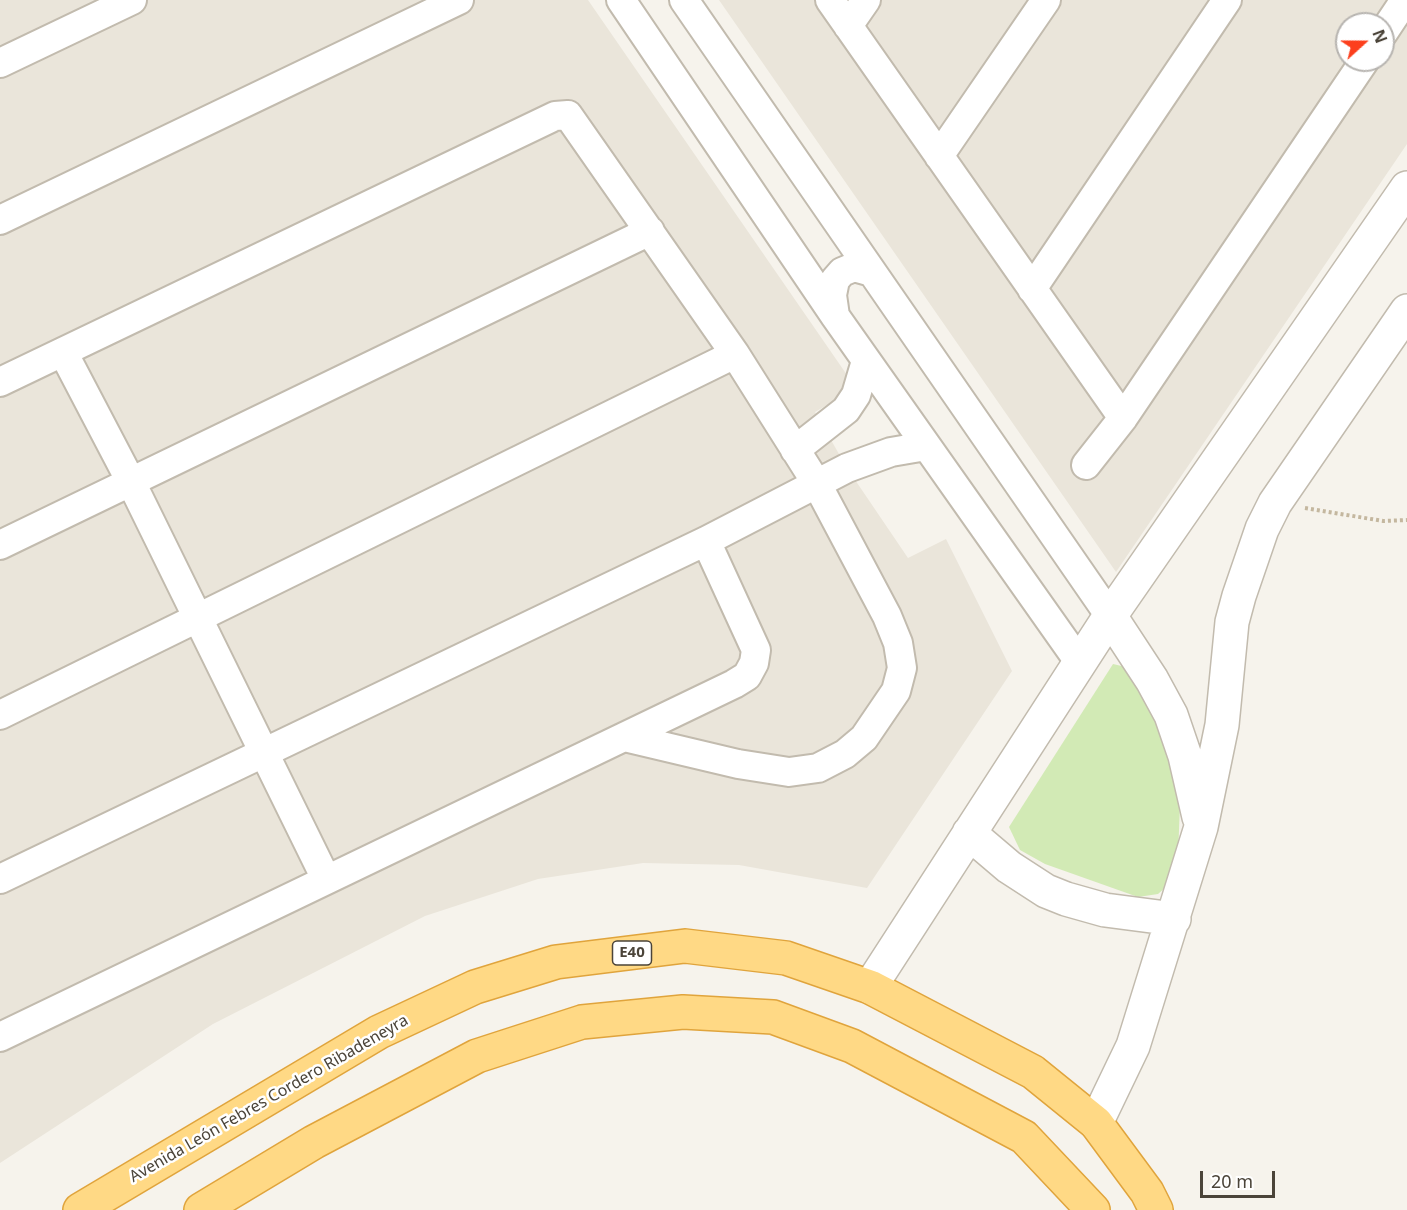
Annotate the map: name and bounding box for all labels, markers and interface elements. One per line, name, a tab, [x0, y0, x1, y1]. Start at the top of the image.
north arrow	[1335, 12, 1395, 72]
text: N	[1367, 26, 1393, 46]
road number: E40	[612, 941, 652, 965]
street label: Avenida León Febres Cordero Ribadeneyra	[126, 1011, 412, 1187]
scale bar	[1203, 1159, 1278, 1197]
text: 20 m	[1211, 1169, 1253, 1193]

